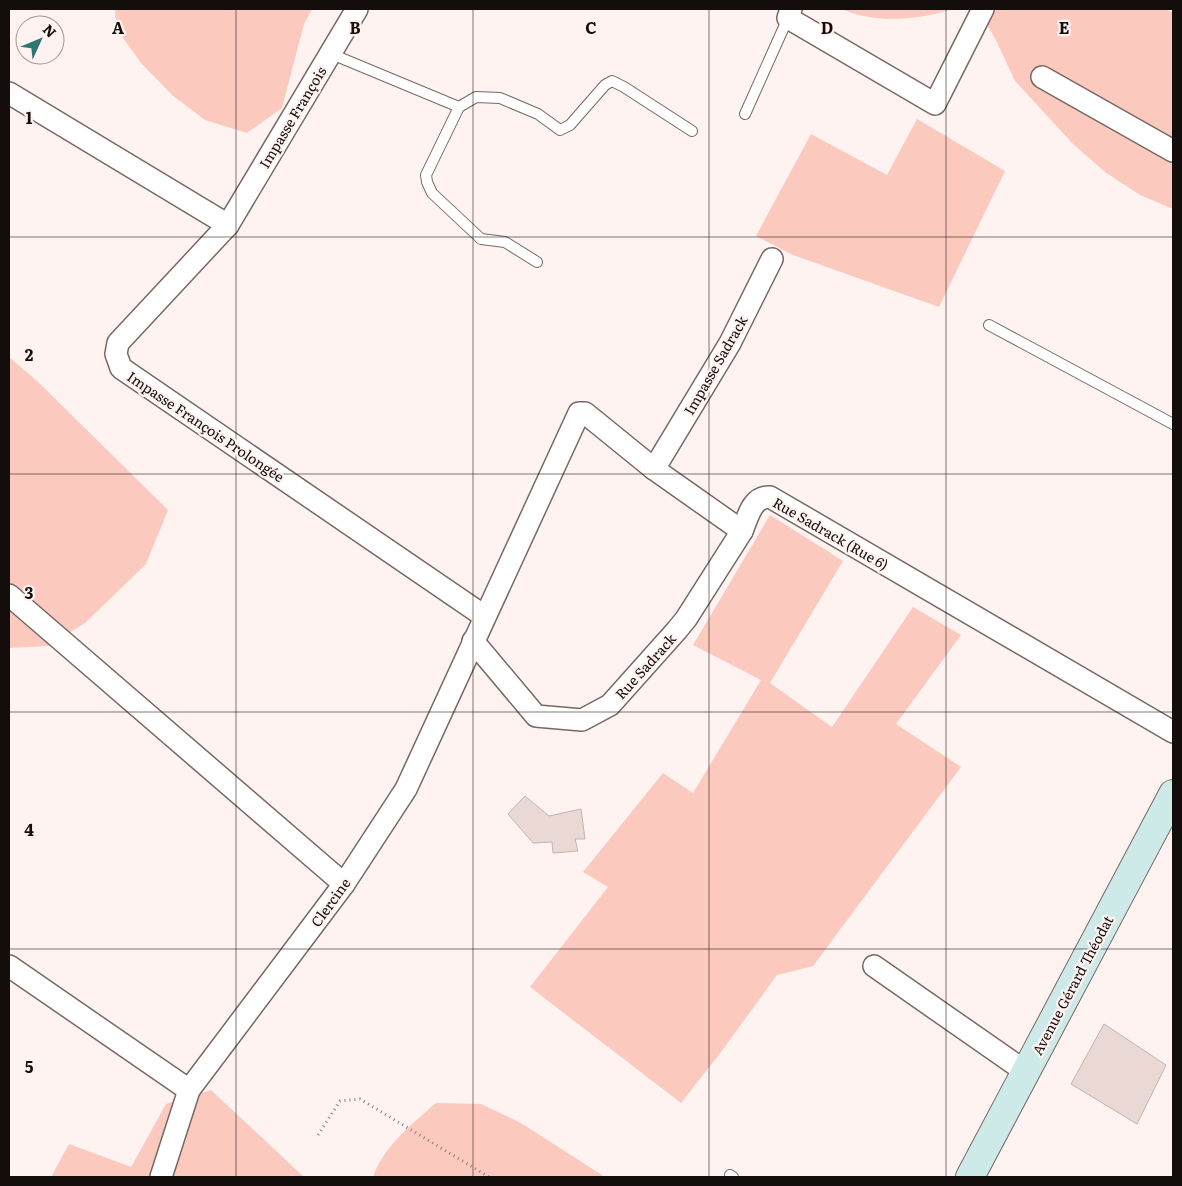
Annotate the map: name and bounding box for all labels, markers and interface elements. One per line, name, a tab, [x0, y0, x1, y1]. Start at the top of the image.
north arrow	[15, 15, 65, 65]
text: A	[112, 15, 124, 39]
text: B	[349, 15, 361, 39]
text: C	[585, 15, 597, 39]
text: D	[821, 15, 833, 39]
text: E	[1059, 15, 1070, 39]
text: N	[39, 19, 62, 42]
street label: Impasse François	[254, 62, 330, 172]
text: 1	[26, 105, 33, 129]
street label: Impasse Sadrack	[678, 311, 752, 418]
text: 2	[25, 342, 34, 366]
street label: Impasse François Prolongée	[124, 366, 288, 486]
street label: Rue Sadrack (Rue 6)	[770, 492, 892, 574]
text: 3	[25, 580, 34, 604]
street label: Rue Sadrack	[610, 628, 680, 703]
text: 4	[24, 817, 34, 841]
street label: Clercine	[305, 874, 355, 930]
street label: Avenue Gérard Théodat	[1027, 911, 1117, 1058]
text: 5	[25, 1054, 34, 1078]

